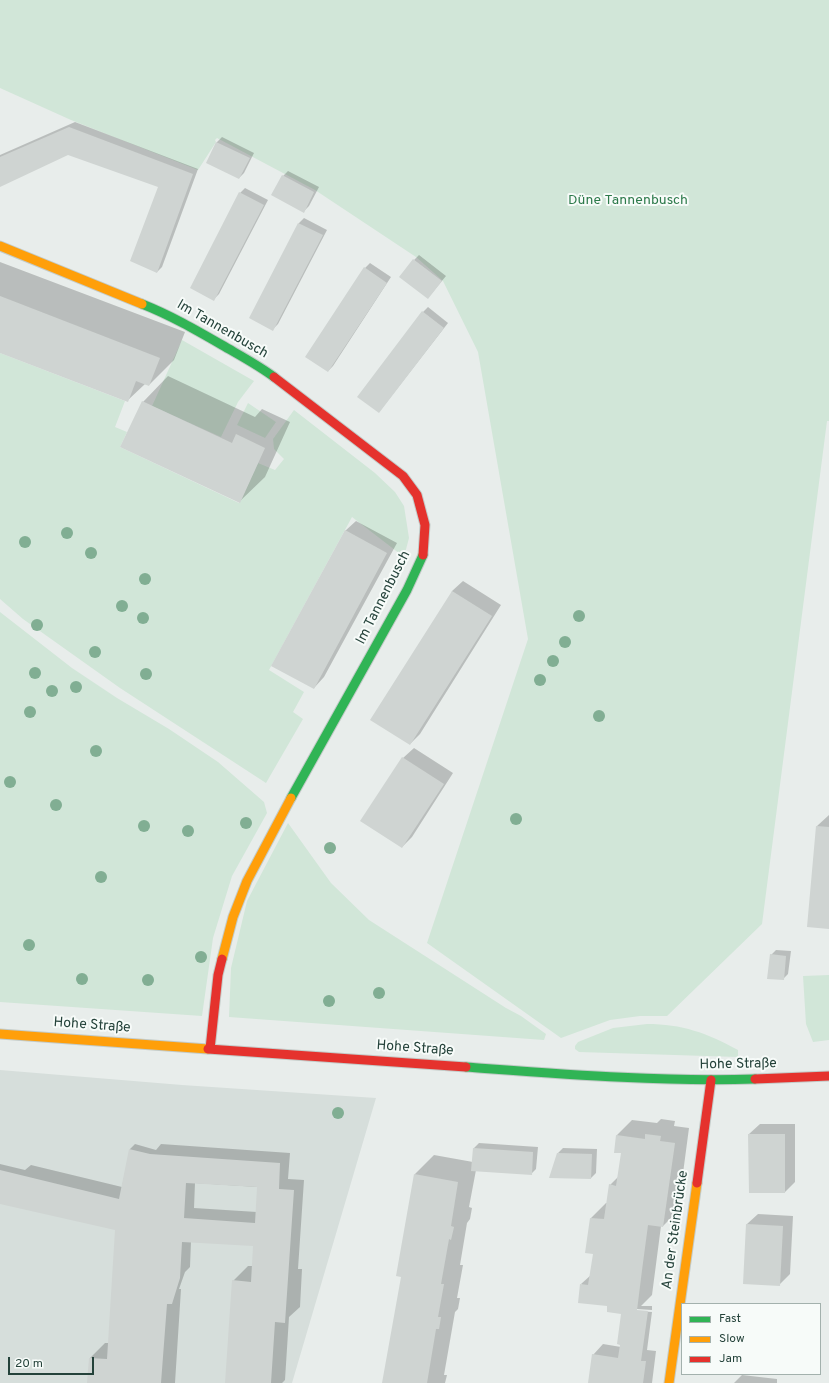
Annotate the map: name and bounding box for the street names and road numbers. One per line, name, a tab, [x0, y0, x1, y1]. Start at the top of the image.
street label: Im Tannenbusch	[173, 297, 271, 363]
street label: Im Tannenbusch	[353, 548, 415, 648]
street label: Hohe Straße	[53, 1015, 131, 1037]
street label: Hohe Straße	[376, 1038, 454, 1060]
street label: Hohe Straße	[699, 1056, 777, 1074]
street label: An der Steinbrücke	[659, 1169, 693, 1291]

